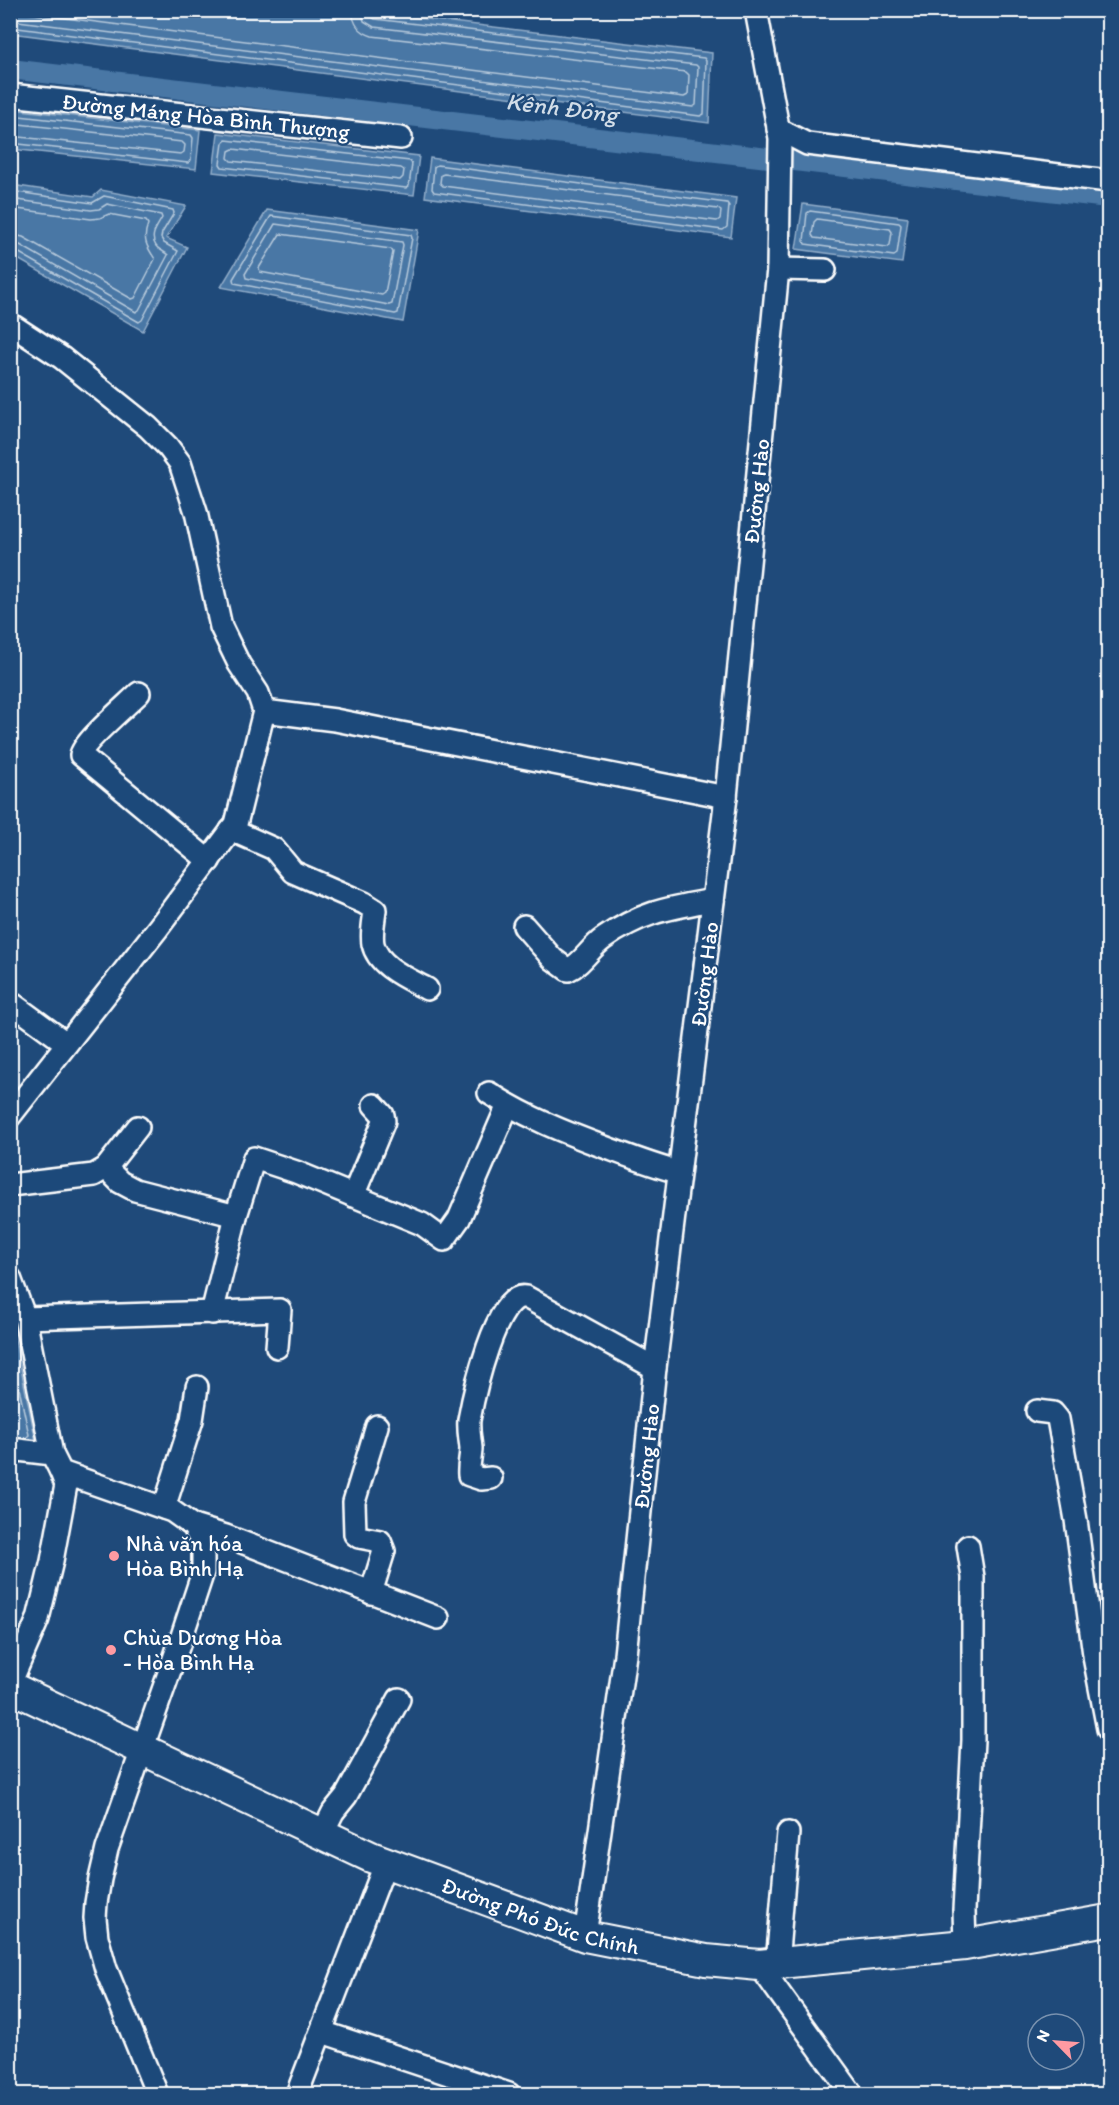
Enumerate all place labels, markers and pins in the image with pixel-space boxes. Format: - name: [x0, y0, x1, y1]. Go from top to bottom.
- place label: Nhà văn hóa Hòa Bình Hạ: [126, 1530, 244, 1582]
- marker: Nhà văn hóa Hòa Bình Hạ: [107, 1549, 121, 1563]
- place label: Chùa Dương Hòa - Hòa Bình Hạ: [123, 1624, 283, 1676]
- marker: Chùa Dương Hòa - Hòa Bình Hạ: [104, 1643, 118, 1657]

